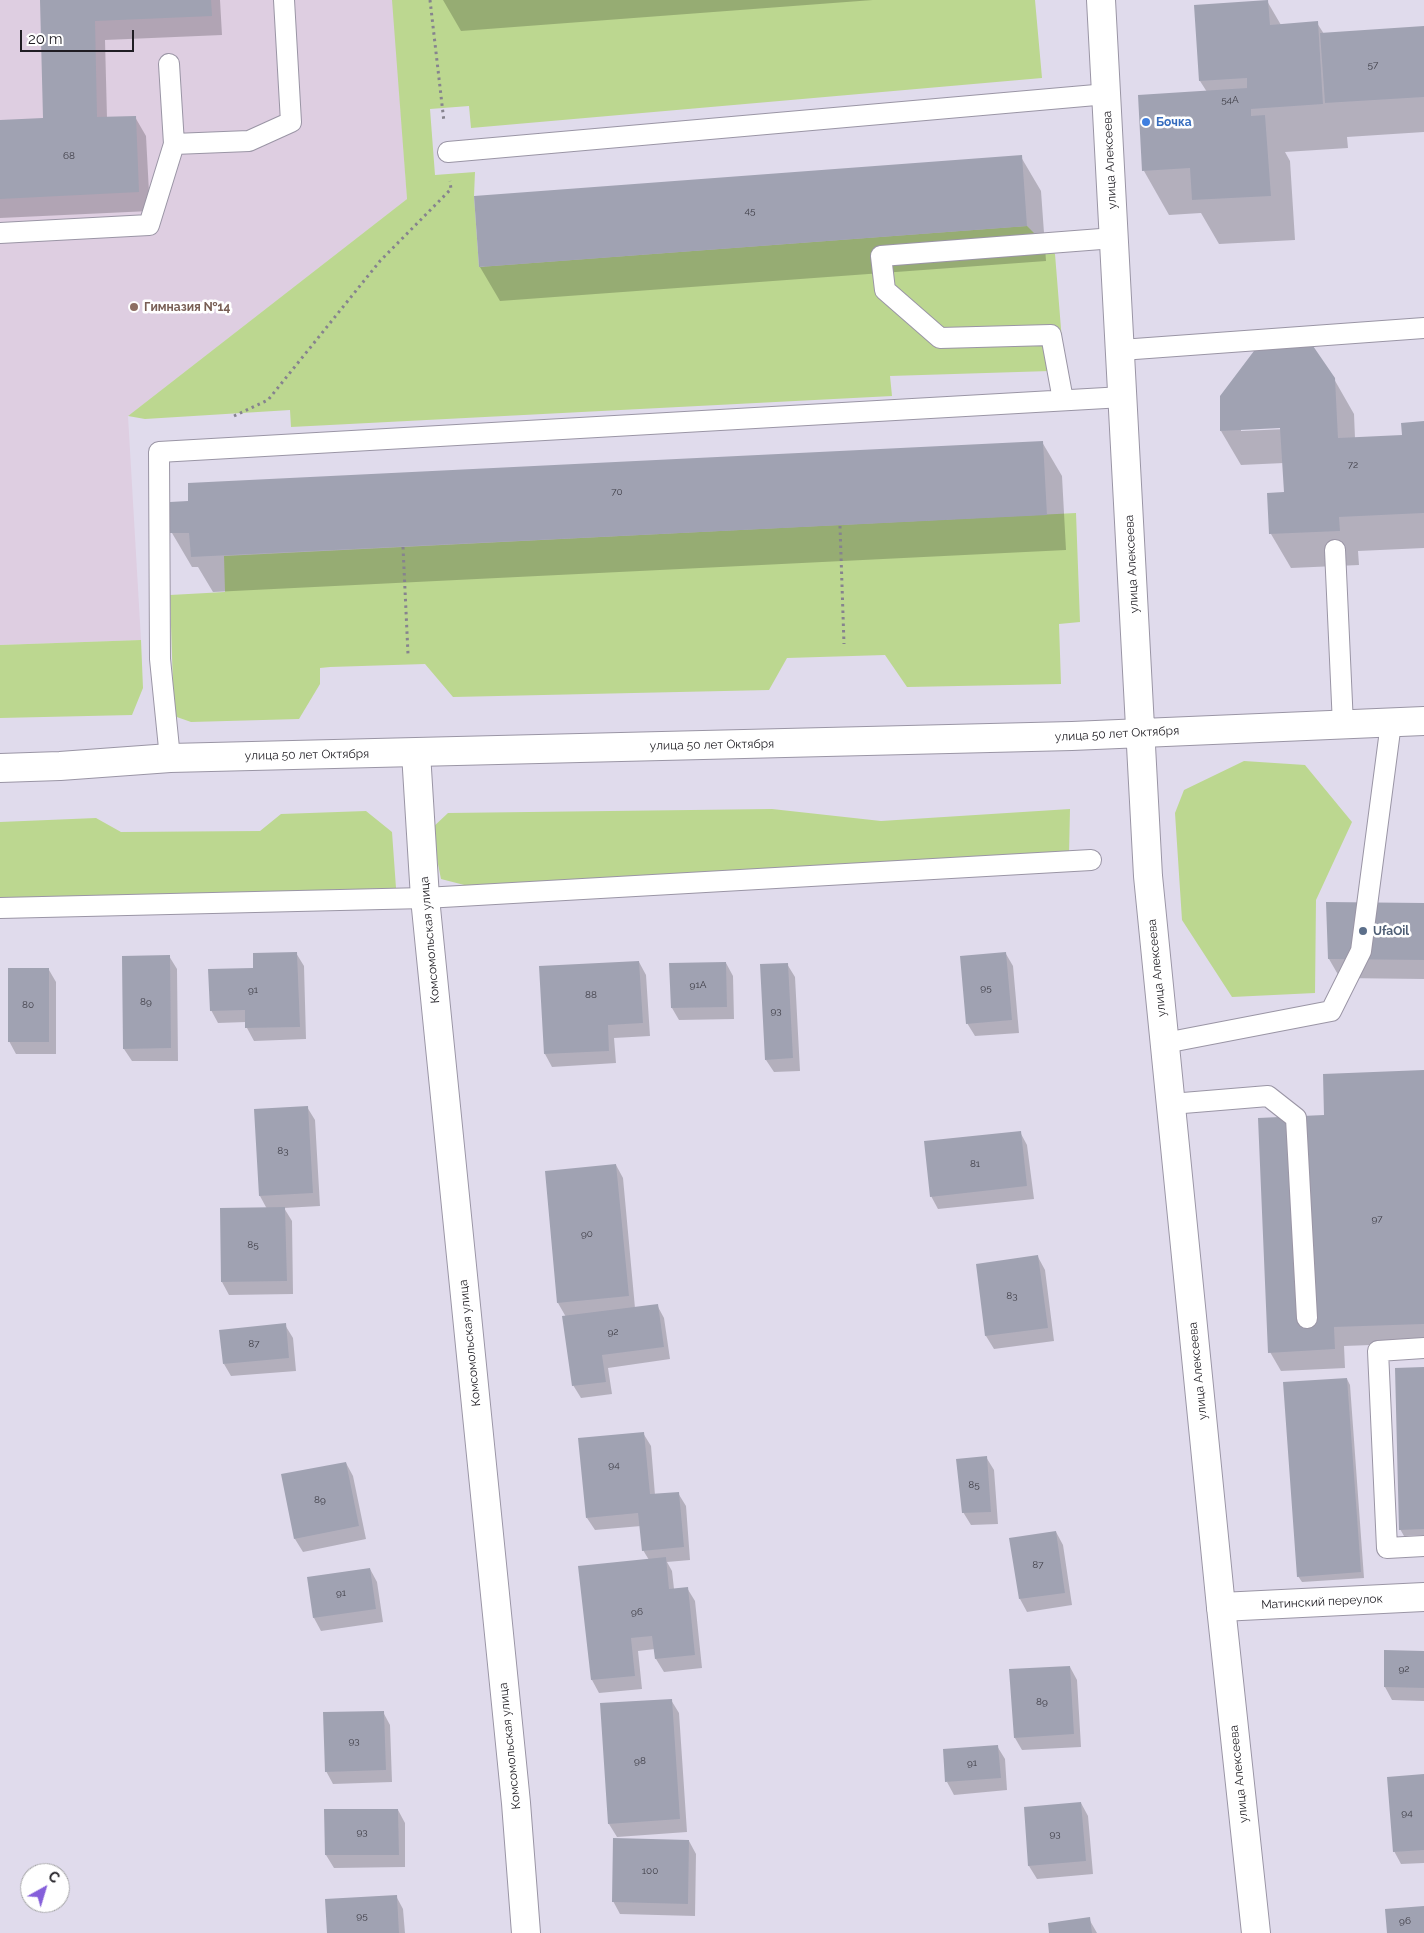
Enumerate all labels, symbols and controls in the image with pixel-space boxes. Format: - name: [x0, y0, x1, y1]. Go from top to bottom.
- scale bar: [22, 20, 136, 52]
- text: 20 m: [28, 30, 63, 48]
- house number: 57: [1368, 59, 1378, 71]
- house number: 54А: [1221, 94, 1239, 106]
- street label: улица Алексеева: [1100, 110, 1120, 210]
- place label: Бочка: [1156, 115, 1192, 129]
- marker: Бочка: [1140, 116, 1152, 128]
- house number: 68: [63, 150, 75, 162]
- house number: 45: [745, 205, 755, 217]
- place label: Гимназия №14: [144, 300, 230, 314]
- marker: Гимназия №14: [128, 301, 140, 313]
- house number: 72: [1348, 459, 1358, 471]
- house number: 70: [611, 486, 623, 498]
- street label: улица Алексеева: [1122, 514, 1142, 614]
- street label: улица 50 лет Октября: [1054, 724, 1180, 744]
- street label: улица 50 лет Октября: [650, 737, 774, 753]
- street label: улица 50 лет Октября: [245, 747, 369, 763]
- street label: Комсомольская улица: [417, 876, 443, 1004]
- street label: улица Алексеева: [1145, 918, 1169, 1018]
- place label: UfaOil: [1373, 924, 1409, 938]
- marker: UfaOil: [1357, 925, 1369, 937]
- house number: 91А: [690, 979, 706, 991]
- house number: 95: [980, 982, 992, 994]
- house number: 91: [248, 984, 258, 996]
- house number: 88: [585, 989, 597, 1001]
- house number: 89: [140, 996, 152, 1008]
- house number: 80: [22, 999, 34, 1011]
- house number: 93: [770, 1005, 782, 1017]
- house number: 83: [277, 1145, 289, 1157]
- house number: 81: [970, 1158, 980, 1170]
- house number: 97: [1371, 1213, 1383, 1225]
- house number: 90: [581, 1228, 593, 1240]
- house number: 85: [247, 1239, 259, 1251]
- street label: Комсомольская улица: [456, 1279, 484, 1407]
- house number: 83: [1006, 1290, 1018, 1302]
- street label: улица Алексеева: [1186, 1321, 1210, 1421]
- house number: 92: [607, 1326, 619, 1338]
- house number: 87: [248, 1338, 260, 1350]
- house number: 94: [608, 1459, 620, 1471]
- house number: 85: [968, 1479, 980, 1491]
- house number: 89: [314, 1494, 326, 1506]
- house number: 87: [1032, 1559, 1044, 1571]
- house number: 91: [336, 1587, 346, 1599]
- street label: Матинский переулок: [1261, 1592, 1383, 1612]
- house number: 96: [631, 1606, 643, 1618]
- house number: 92: [1398, 1663, 1410, 1675]
- street label: Комсомольская улица: [496, 1682, 524, 1810]
- house number: 89: [1036, 1696, 1048, 1708]
- street label: улица Алексеева: [1227, 1724, 1251, 1824]
- house number: 93: [348, 1735, 360, 1747]
- house number: 98: [634, 1755, 646, 1767]
- house number: 91: [967, 1757, 977, 1769]
- house number: 94: [1401, 1807, 1413, 1819]
- house number: 93: [356, 1826, 368, 1838]
- house number: 93: [1049, 1828, 1061, 1840]
- north arrow: [20, 1863, 70, 1913]
- house number: 100: [642, 1865, 658, 1877]
- text: С: [45, 1868, 63, 1886]
- house number: 95: [356, 1910, 368, 1922]
- house number: 96: [1399, 1915, 1411, 1927]

